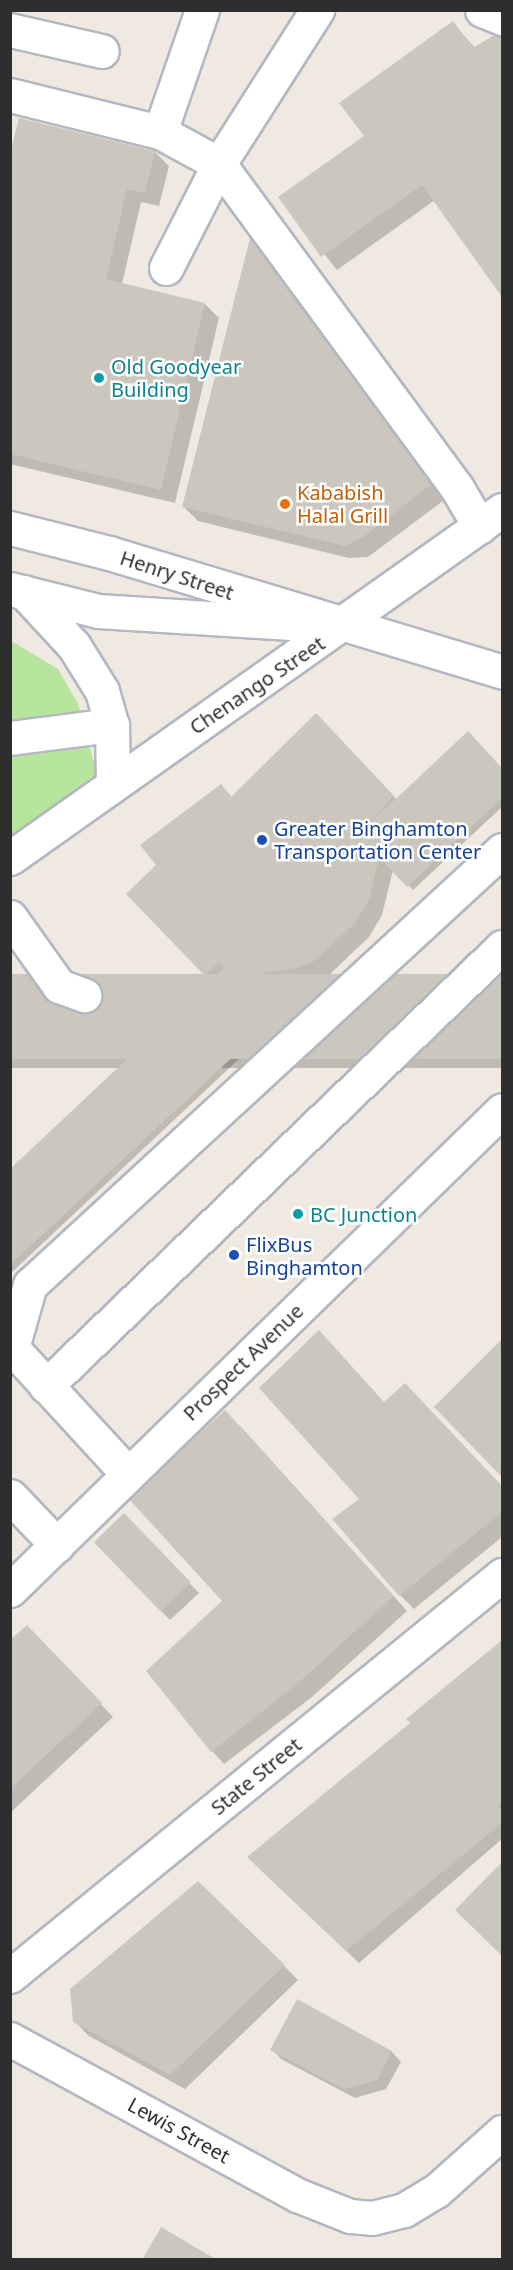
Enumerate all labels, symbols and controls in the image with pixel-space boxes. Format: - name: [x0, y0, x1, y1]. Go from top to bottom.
- place label: Old Goodyear Building: [111, 354, 241, 401]
- marker: Old Goodyear Building: [92, 371, 106, 385]
- place label: Kababish Halal Grill: [297, 480, 388, 527]
- marker: Kababish Halal Grill: [278, 497, 292, 511]
- street label: Henry Street: [117, 545, 237, 605]
- street label: Chenango Street: [185, 631, 329, 739]
- place label: Greater Binghamton Transportation Center: [274, 816, 481, 863]
- marker: Greater Binghamton Transportation Center: [255, 833, 269, 847]
- place label: BC Junction: [310, 1202, 417, 1226]
- marker: BC Junction: [291, 1207, 305, 1221]
- place label: FlixBus Binghamton: [246, 1232, 363, 1279]
- marker: FlixBus Binghamton: [227, 1248, 241, 1262]
- street label: Prospect Avenue: [178, 1299, 308, 1425]
- street label: State Street: [206, 1732, 306, 1820]
- street label: Lewis Street: [124, 2092, 234, 2168]

